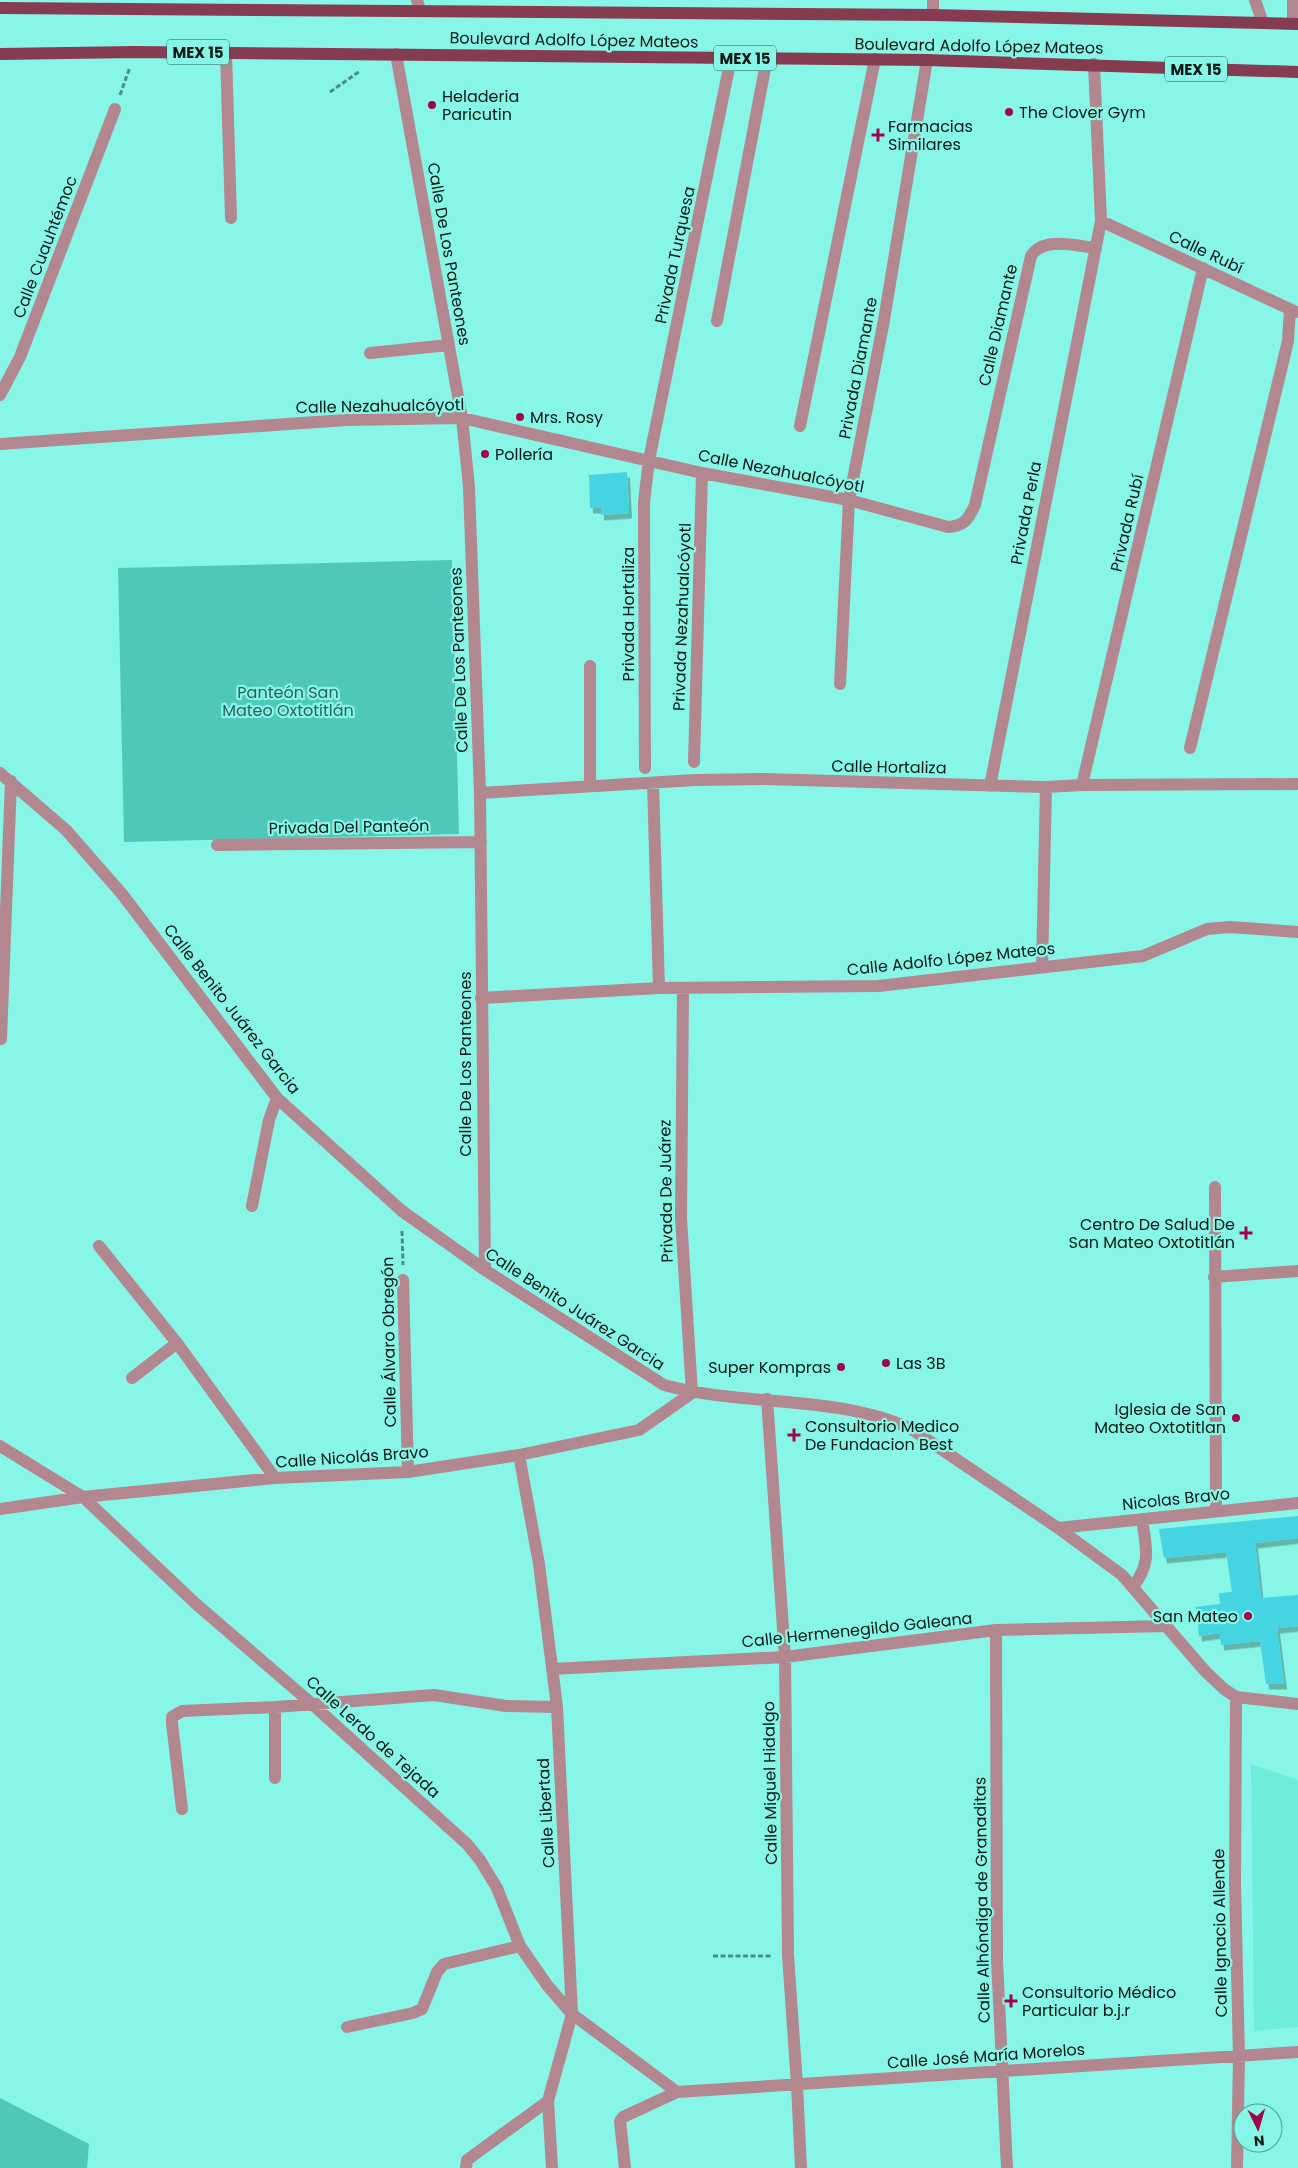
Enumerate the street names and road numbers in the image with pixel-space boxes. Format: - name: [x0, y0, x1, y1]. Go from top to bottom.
- street label: Boulevard Adolfo López Mateos: [449, 26, 699, 54]
- street label: Boulevard Adolfo López Mateos: [854, 32, 1104, 60]
- road number: MEX 15: [167, 40, 229, 64]
- road number: MEX 15: [714, 46, 776, 70]
- road number: MEX 15: [1165, 56, 1227, 82]
- street label: Calle De Los Panteones: [422, 161, 476, 347]
- street label: Calle Cuauhtémoc: [7, 172, 83, 322]
- street label: Privada Turquesa: [649, 184, 701, 326]
- street label: Calle Rubí: [1165, 225, 1247, 279]
- street label: Calle Diamante: [973, 262, 1023, 388]
- street label: Privada Diamante: [833, 295, 883, 441]
- street label: Calle Nezahualcóyotl: [295, 393, 465, 419]
- street label: Calle Nezahualcóyotl: [696, 444, 866, 498]
- street label: Privada Perla: [1005, 459, 1047, 567]
- street label: Privada Rubí: [1105, 472, 1149, 574]
- street label: Privada Nezahualcóyotl: [667, 522, 697, 712]
- street label: Privada Hortaliza: [617, 547, 640, 681]
- street label: Calle De Los Panteones: [444, 567, 474, 753]
- street label: Calle Hortaliza: [831, 754, 947, 780]
- street label: Privada Del Panteón: [268, 814, 430, 840]
- street label: Calle Benito Juárez Garcia: [158, 919, 306, 1099]
- street label: Calle Adolfo López Mateos: [846, 937, 1056, 981]
- street label: Calle De Los Panteones: [454, 971, 477, 1157]
- street label: Privada De Juárez: [653, 1119, 679, 1263]
- street label: Calle Benito Juárez Garcia: [481, 1242, 669, 1376]
- street label: Calle Álvaro Obregón: [376, 1256, 402, 1428]
- street label: Calle Nicolás Bravo: [275, 1440, 429, 1474]
- street label: Nicolas Bravo: [1121, 1482, 1231, 1516]
- street label: Calle Hermenegildo Galeana: [741, 1606, 973, 1654]
- street label: Calle Lerdo de Tejada: [301, 1670, 445, 1804]
- street label: Calle Miguel Hidalgo: [757, 1701, 783, 1865]
- street label: Calle Libertad: [532, 1757, 560, 1869]
- street label: Calle Alhóndiga de Granaditas: [968, 1777, 996, 2023]
- street label: Calle Ignacio Allende: [1207, 1848, 1233, 2018]
- street label: Calle José María Morelos: [886, 2038, 1086, 2074]

